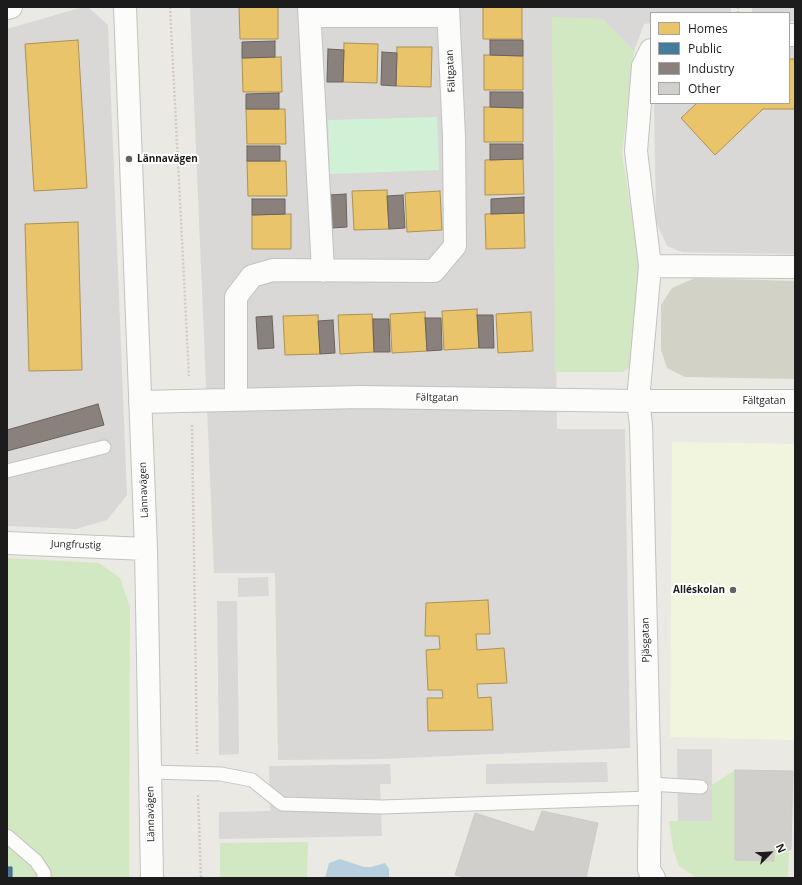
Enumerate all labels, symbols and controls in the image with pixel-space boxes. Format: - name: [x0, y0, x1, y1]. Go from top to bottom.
- legend: [650, 12, 790, 104]
- text: Homes: [688, 20, 728, 37]
- text: Public: [688, 40, 722, 57]
- street label: Fältgatan: [444, 49, 458, 93]
- text: Industry: [688, 60, 734, 77]
- text: Other: [688, 80, 721, 97]
- place label: Lännavägen: [137, 153, 198, 165]
- marker: Lännavägen: [124, 154, 134, 164]
- street label: Fältgatan: [415, 392, 459, 404]
- street label: Fältgatan: [742, 395, 786, 407]
- street label: Lännavägen: [137, 462, 151, 518]
- street label: Jungfrustig: [51, 538, 101, 552]
- place label: Alléskolan: [673, 584, 725, 596]
- marker: Alléskolan: [728, 585, 738, 595]
- street label: Pjäsgatan: [640, 617, 652, 663]
- street label: Lännavägen: [145, 786, 157, 842]
- north arrow: [750, 833, 790, 873]
- text: N: [773, 841, 790, 855]

